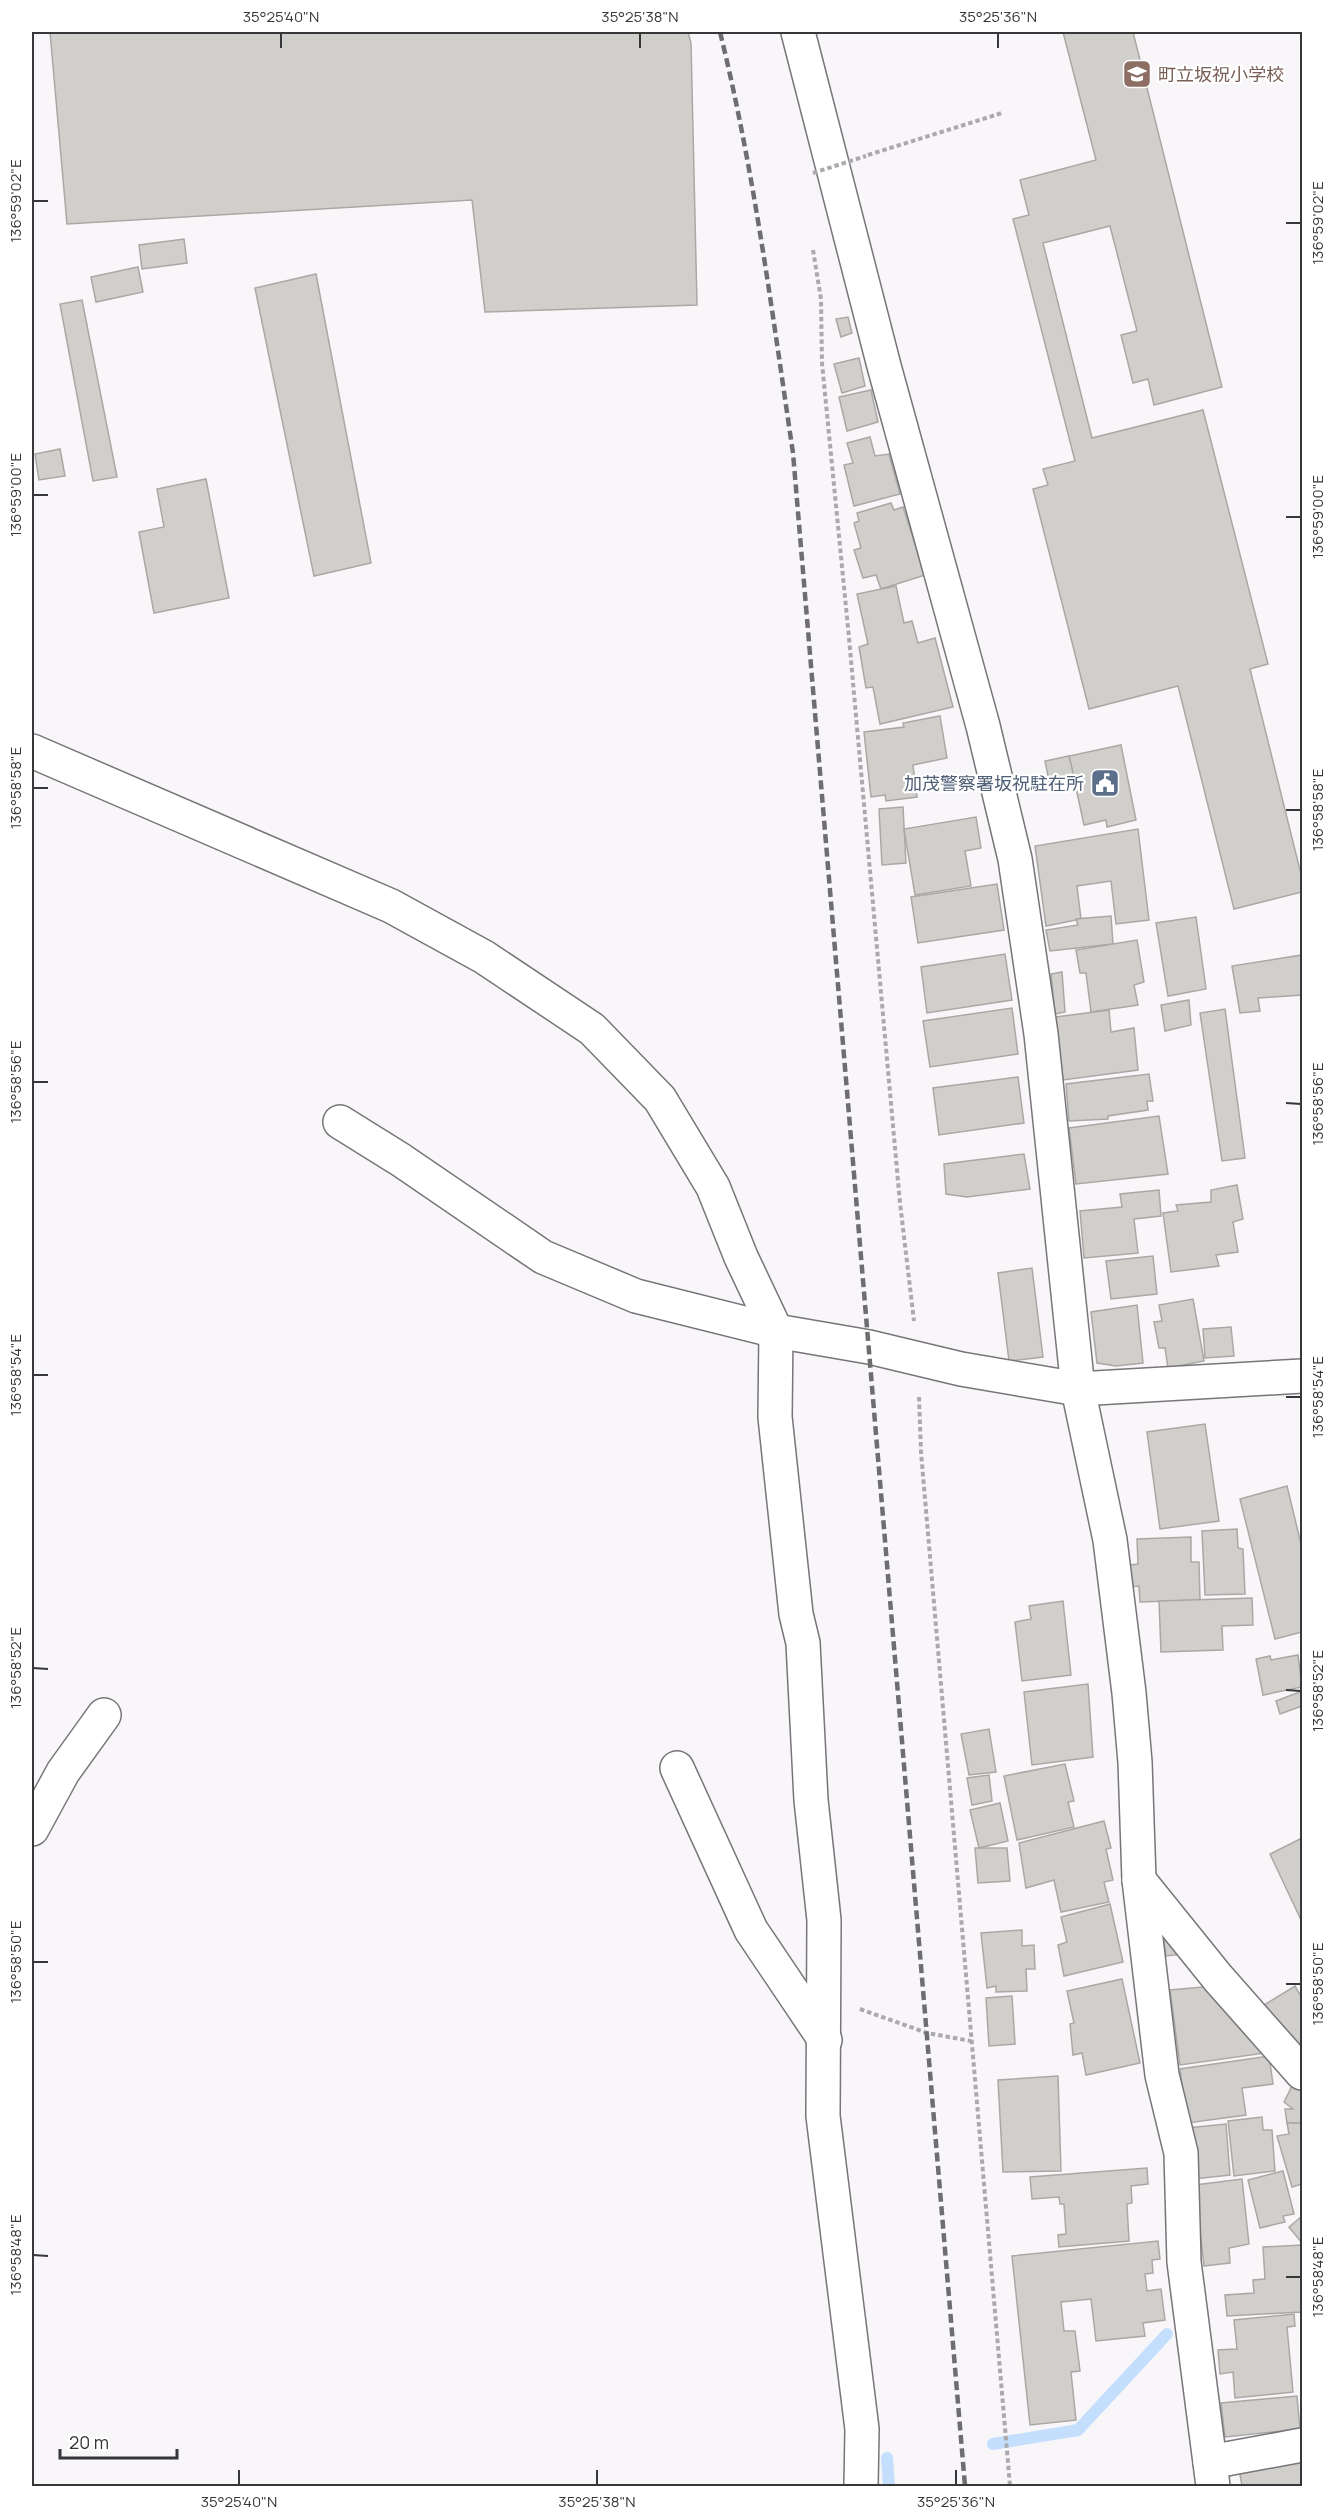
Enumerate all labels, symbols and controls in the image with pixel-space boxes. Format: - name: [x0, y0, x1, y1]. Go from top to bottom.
- text: 35°25'40"N: [243, 6, 319, 27]
- text: 35°25'38"N: [601, 6, 679, 27]
- text: 35°25'36"N: [959, 6, 1037, 27]
- school or university icon: 町立坂祝小学校: [1121, 58, 1153, 90]
- place label: 町立坂祝小学校: [1158, 62, 1284, 86]
- text: 136°59'02"E: [5, 159, 26, 243]
- text: 136°59'02"E: [1307, 181, 1328, 265]
- text: 136°59'00"E: [5, 453, 26, 537]
- text: 136°59'00"E: [1307, 475, 1328, 559]
- text: 136°58'58"E: [5, 747, 26, 829]
- public building icon: 加茂警察署坂祝駐在所: [1089, 767, 1121, 799]
- text: 136°58'58"E: [1307, 769, 1328, 851]
- place label: 加茂警察署坂祝駐在所: [904, 771, 1084, 795]
- text: 136°58'56"E: [5, 1040, 26, 1124]
- text: 136°58'56"E: [1307, 1062, 1328, 1146]
- text: 136°58'54"E: [5, 1334, 26, 1416]
- text: 136°58'54"E: [1307, 1356, 1328, 1438]
- text: 136°58'52"E: [5, 1627, 26, 1709]
- text: 136°58'52"E: [1307, 1650, 1328, 1732]
- text: 136°58'50"E: [5, 1920, 26, 2004]
- text: 136°58'50"E: [1307, 1942, 1328, 2026]
- text: 136°58'48"E: [5, 2215, 26, 2295]
- text: 136°58'48"E: [1307, 2237, 1328, 2317]
- scale bar: [60, 2422, 177, 2460]
- text: 20 m: [69, 2430, 109, 2454]
- text: 35°25'40"N: [201, 2491, 277, 2512]
- text: 35°25'38"N: [558, 2491, 636, 2512]
- text: 35°25'36"N: [917, 2491, 995, 2512]

